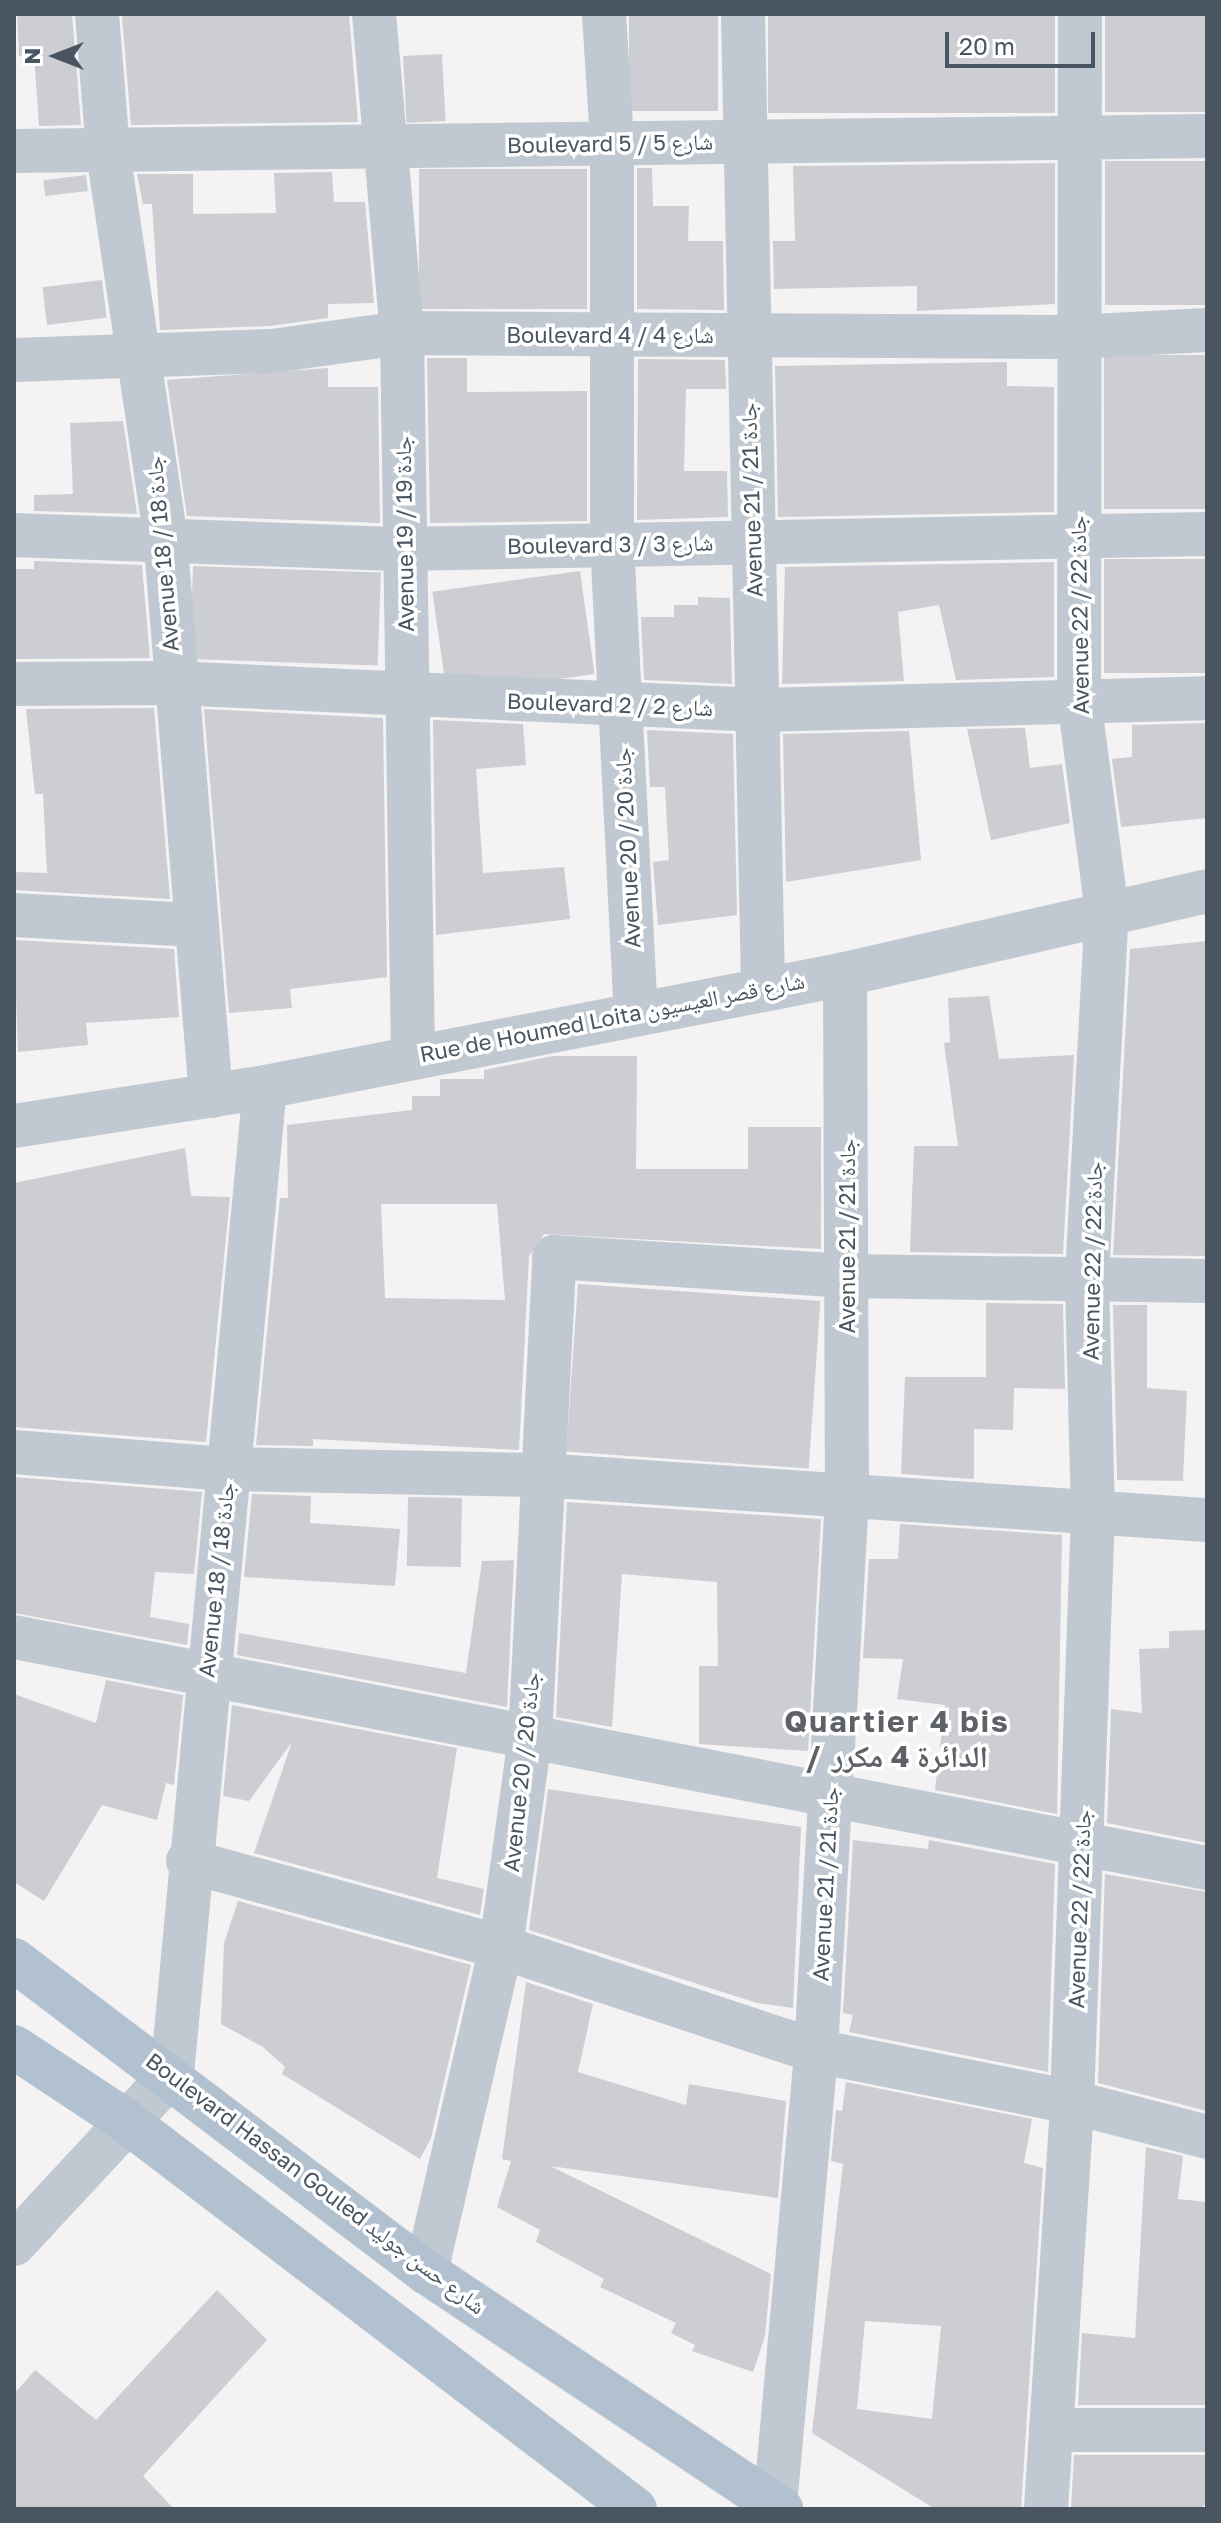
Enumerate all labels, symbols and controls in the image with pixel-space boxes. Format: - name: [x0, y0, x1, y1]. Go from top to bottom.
- north arrow: [16, 16, 96, 96]
- scale bar: [949, 16, 1099, 66]
- text: 20 m: [959, 31, 1015, 60]
- text: N: [18, 48, 45, 64]
- street label: Boulevard 5 / شارع 5: [507, 128, 713, 158]
- street label: Boulevard 4 / شارع 4: [506, 322, 714, 348]
- street label: Avenue 21 / جادة 21: [734, 402, 768, 598]
- street label: Avenue 19 / جادة 19: [389, 436, 419, 632]
- street label: Avenue 18 / جادة 18: [140, 455, 184, 653]
- street label: Avenue 22 / جادة 22: [1064, 515, 1094, 715]
- street label: Boulevard 3 / شارع 3: [507, 529, 713, 559]
- street label: Boulevard 2 / شارع 2: [506, 687, 714, 721]
- street label: Avenue 20 / جادة 20: [609, 747, 645, 949]
- street label: Rue de Houmed Loita شارع قصر العيسيون: [417, 967, 807, 1067]
- street label: Avenue 21 / جادة 21: [834, 1139, 860, 1333]
- street label: Avenue 22 / جادة 22: [1077, 1161, 1107, 1361]
- street label: Avenue 18 / جادة 18: [193, 1481, 239, 1679]
- street label: Avenue 20 / جادة 20: [497, 1671, 545, 1873]
- district label: Quartier 4 bis / الدائرة 4 مكرر: [784, 1703, 1010, 1774]
- street label: Avenue 21 / جادة 21: [807, 1786, 843, 1982]
- street label: Avenue 22 / جادة 22: [1062, 1809, 1096, 2009]
- street label: Boulevard Hassan Gouled شارع حسن جوليد: [141, 2047, 491, 2319]

